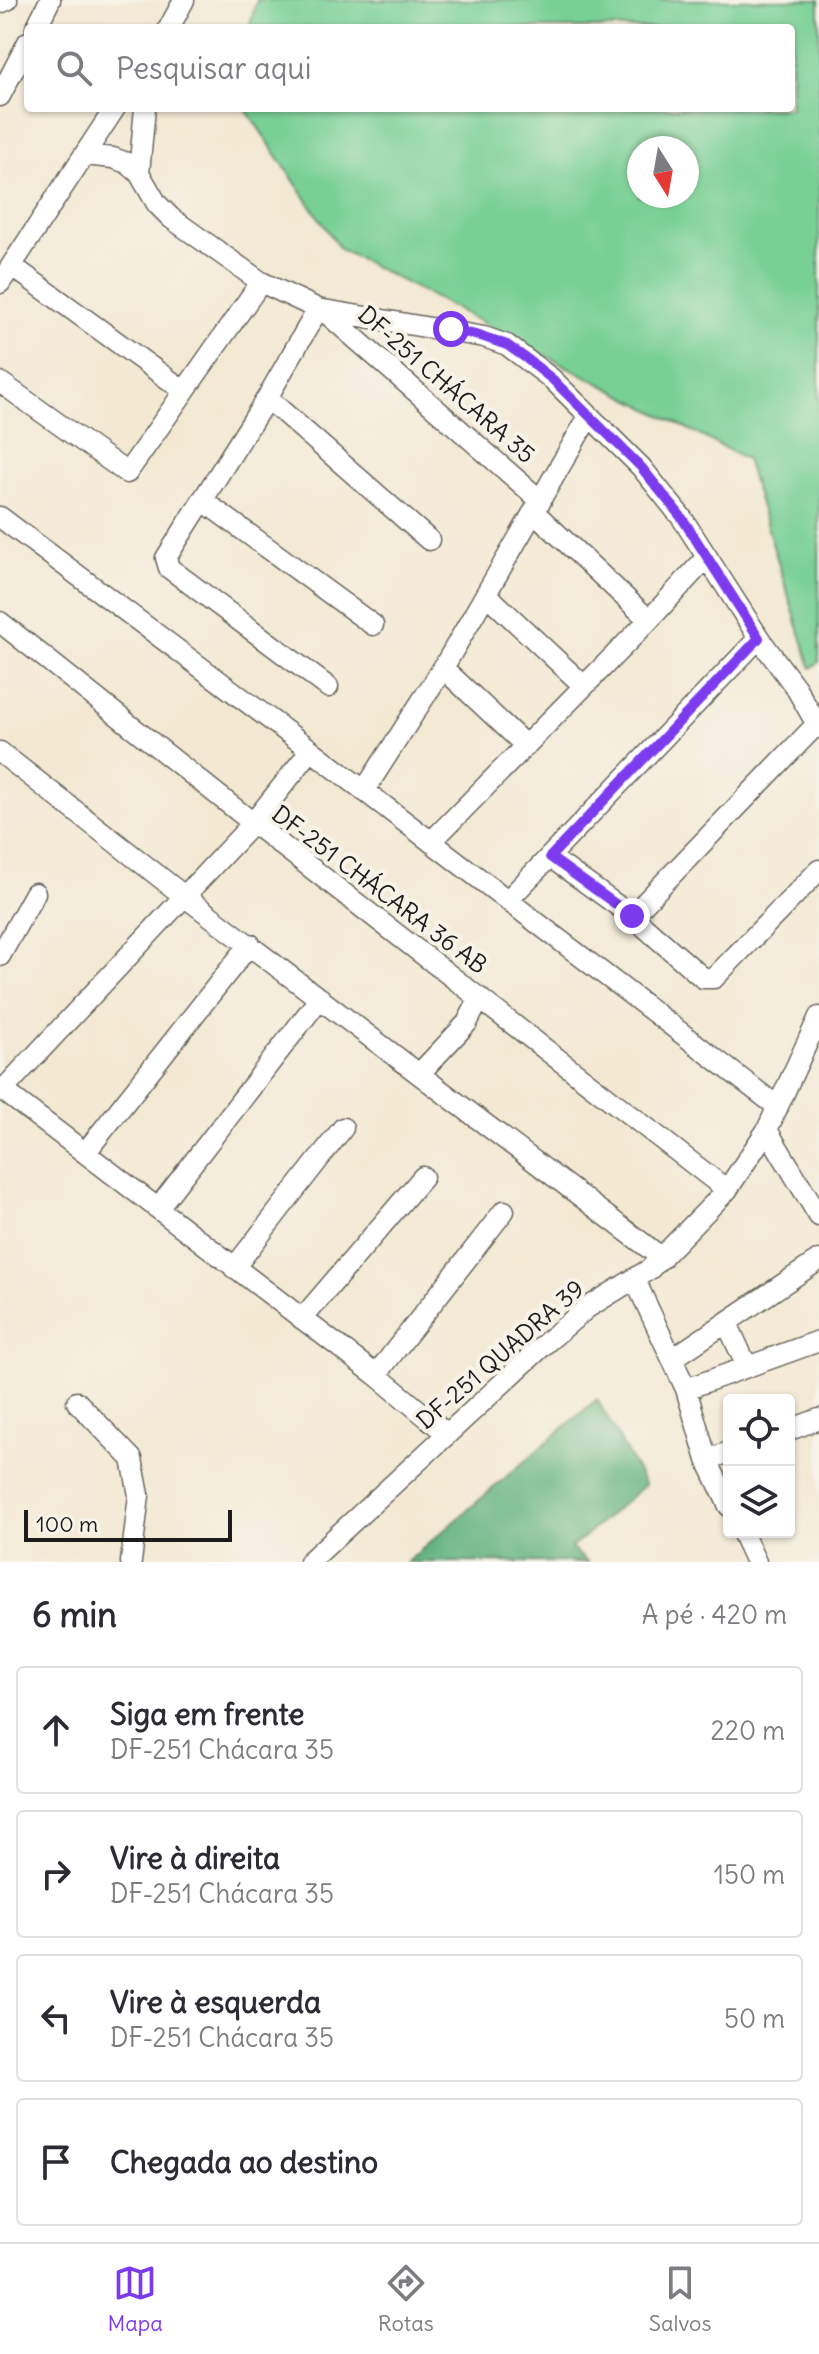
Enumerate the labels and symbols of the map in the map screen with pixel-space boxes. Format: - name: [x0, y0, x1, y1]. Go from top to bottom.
- north arrow: [627, 136, 699, 208]
- street label: DF-251 CHÁCARA 35: [352, 299, 542, 469]
- route start: [433, 311, 469, 347]
- street label: DF-251 CHÁCARA 36 AB: [267, 798, 493, 980]
- route end: [614, 898, 650, 934]
- street label: DF-251 QUADRA 39: [410, 1273, 590, 1435]
- scale bar: [24, 1506, 232, 1542]

